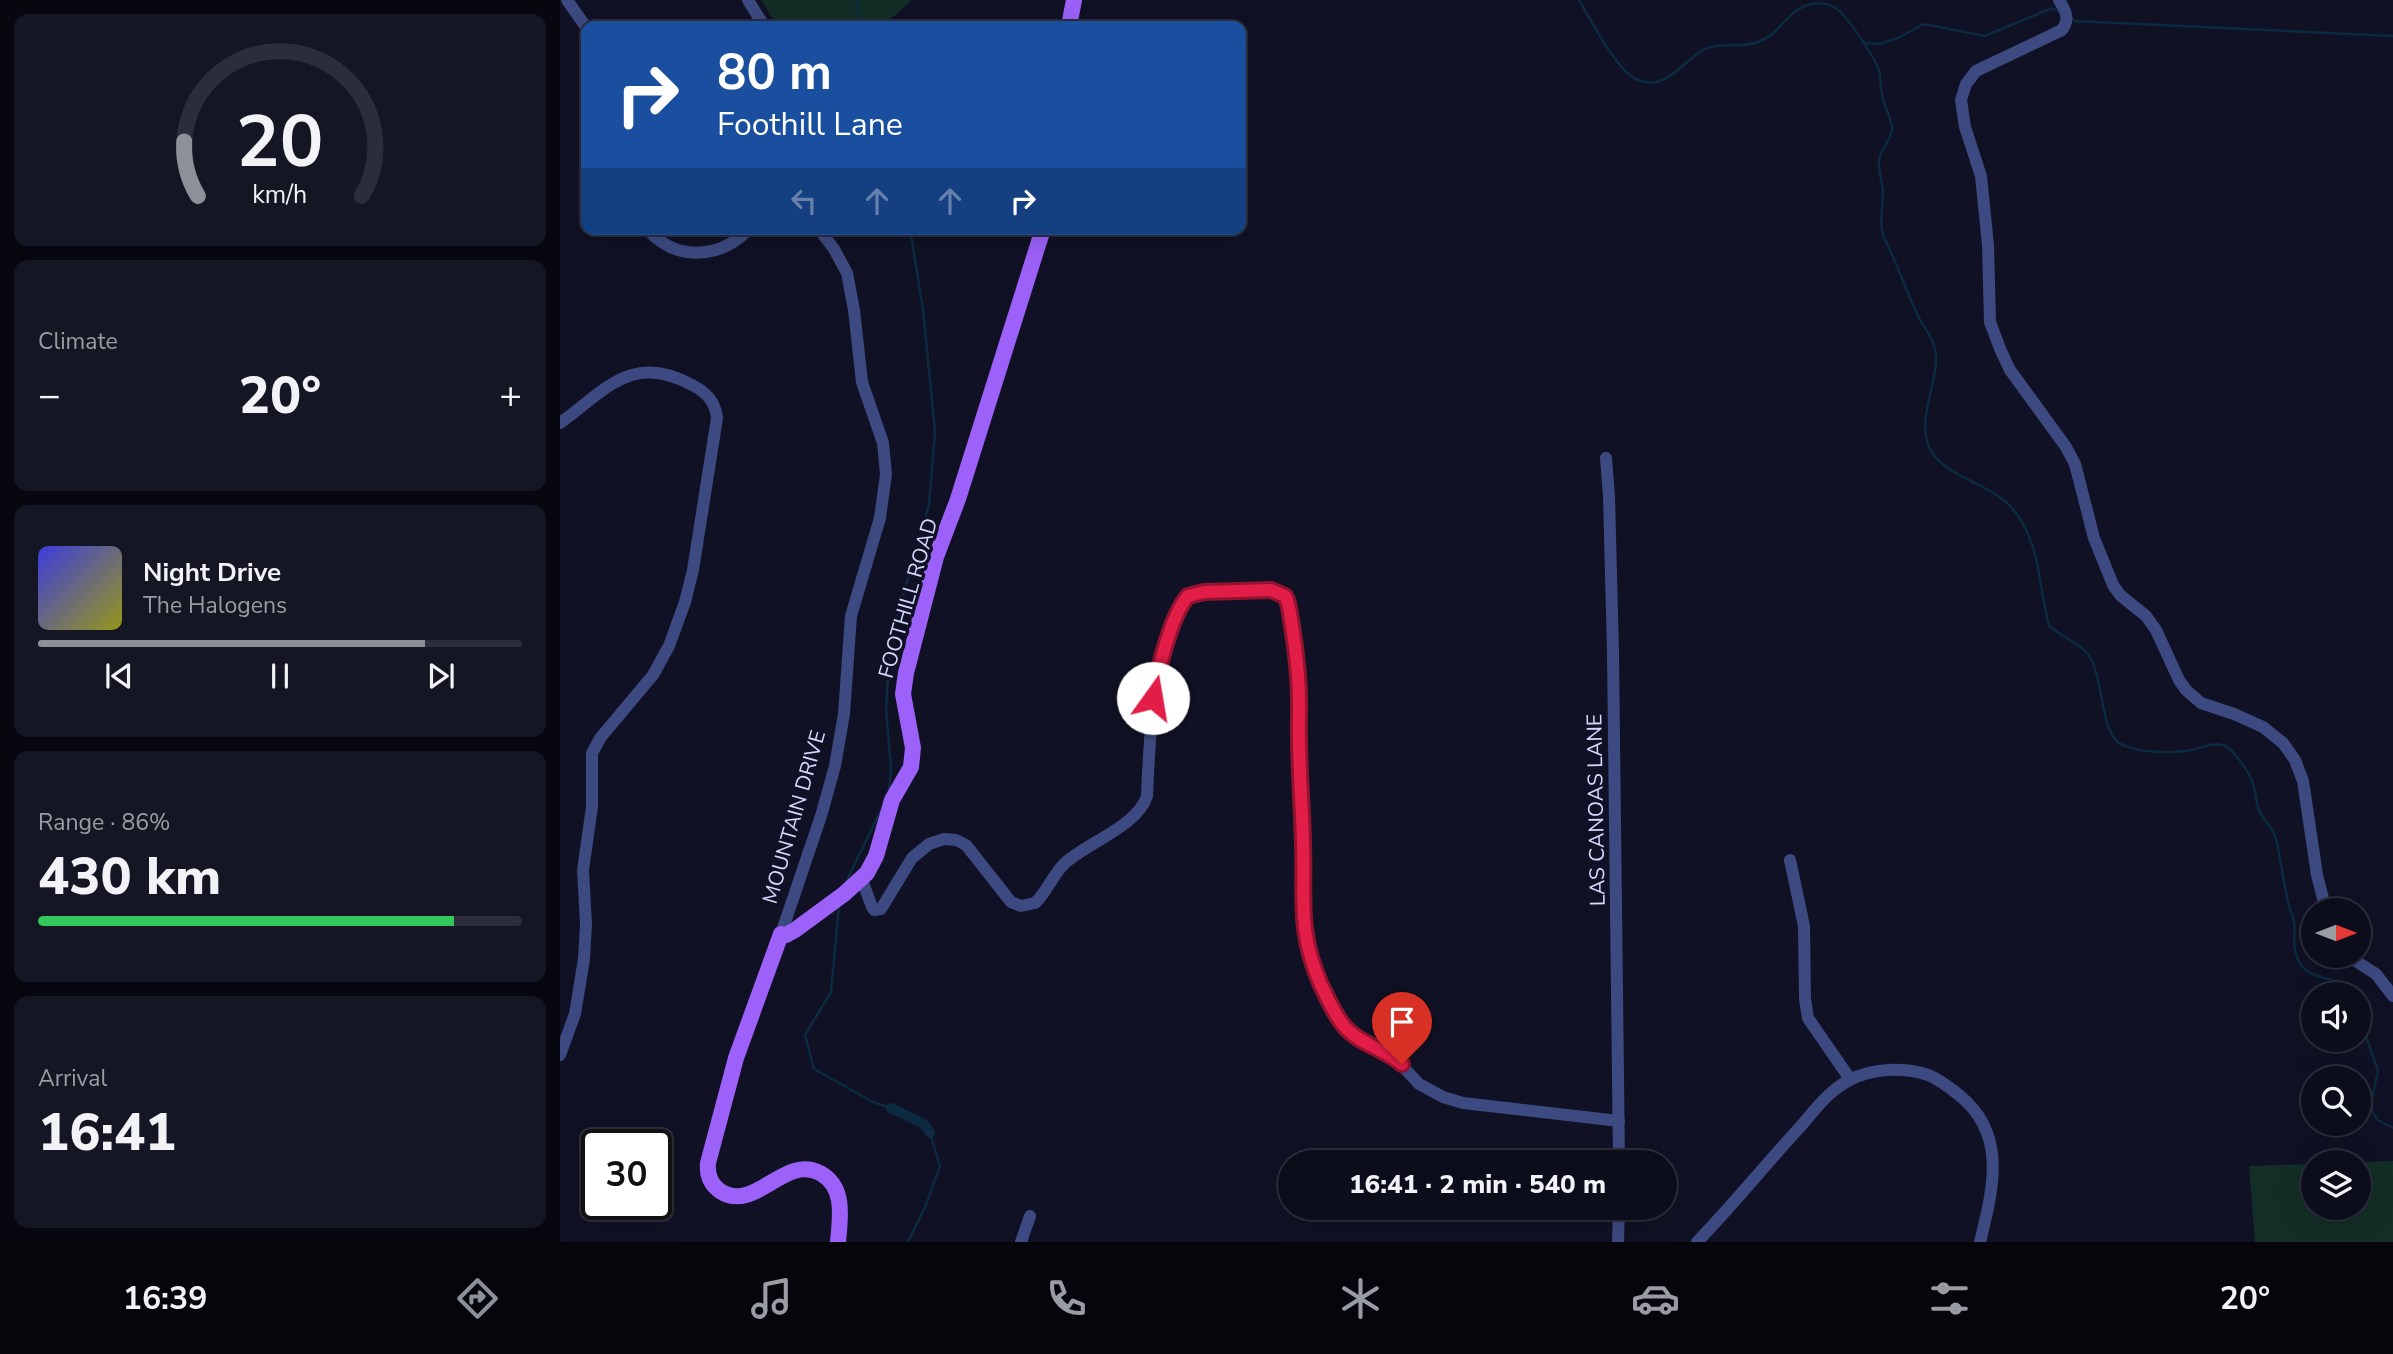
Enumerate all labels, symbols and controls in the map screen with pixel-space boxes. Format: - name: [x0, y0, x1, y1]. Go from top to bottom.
- text: 80 m: [717, 39, 832, 106]
- icon: right: [602, 49, 693, 140]
- text: 20: [236, 92, 324, 192]
- text: Foothill Lane: [717, 103, 903, 146]
- text: km/h: [252, 178, 308, 212]
- icon: left: [785, 182, 823, 220]
- icon: ahead: [858, 182, 896, 220]
- icon: ahead: [931, 182, 969, 220]
- icon: right: [1004, 182, 1042, 220]
- text: Climate: [38, 326, 118, 357]
- text: 20°: [239, 360, 321, 431]
- text: −: [38, 370, 61, 421]
- text: +: [499, 370, 522, 421]
- street label: FOOTHILL ROAD: [872, 515, 944, 681]
- text: Night Drive: [143, 555, 281, 590]
- text: The Halogens: [143, 590, 287, 621]
- icon: previous: [100, 657, 138, 695]
- icon: pause: [261, 657, 299, 695]
- icon: next: [422, 657, 460, 695]
- position arrow: [1116, 661, 1190, 735]
- street label: LAS CANOAS LANE: [1580, 714, 1612, 906]
- street label: MOUNTAIN DRIVE: [756, 727, 832, 907]
- text: Range · 86%: [38, 807, 170, 838]
- text: 430 km: [38, 841, 221, 912]
- north arrow: [2301, 898, 2371, 968]
- map controls: [2301, 898, 2371, 1220]
- button: sound: [2301, 982, 2371, 1052]
- pin: [1372, 992, 1432, 1064]
- icon: arrive: [1383, 1003, 1421, 1041]
- text: Arrival: [38, 1063, 107, 1094]
- button: search: [2301, 1066, 2371, 1136]
- text: 16:41: [38, 1097, 176, 1168]
- speed limit sign: 30: [581, 1129, 672, 1220]
- button: layers: [2301, 1150, 2371, 1220]
- text: 16:41 · 2 min · 540 m: [1349, 1167, 1606, 1202]
- icon: directions: [453, 1274, 502, 1323]
- icon: music: [747, 1274, 796, 1323]
- icon: phone: [1042, 1274, 1091, 1323]
- icon: climate: [1336, 1274, 1385, 1323]
- icon: car: [1631, 1274, 1680, 1323]
- icon: filters: [1925, 1274, 1974, 1323]
- text: 16:39: [123, 1277, 207, 1320]
- text: 20°: [2220, 1277, 2270, 1320]

